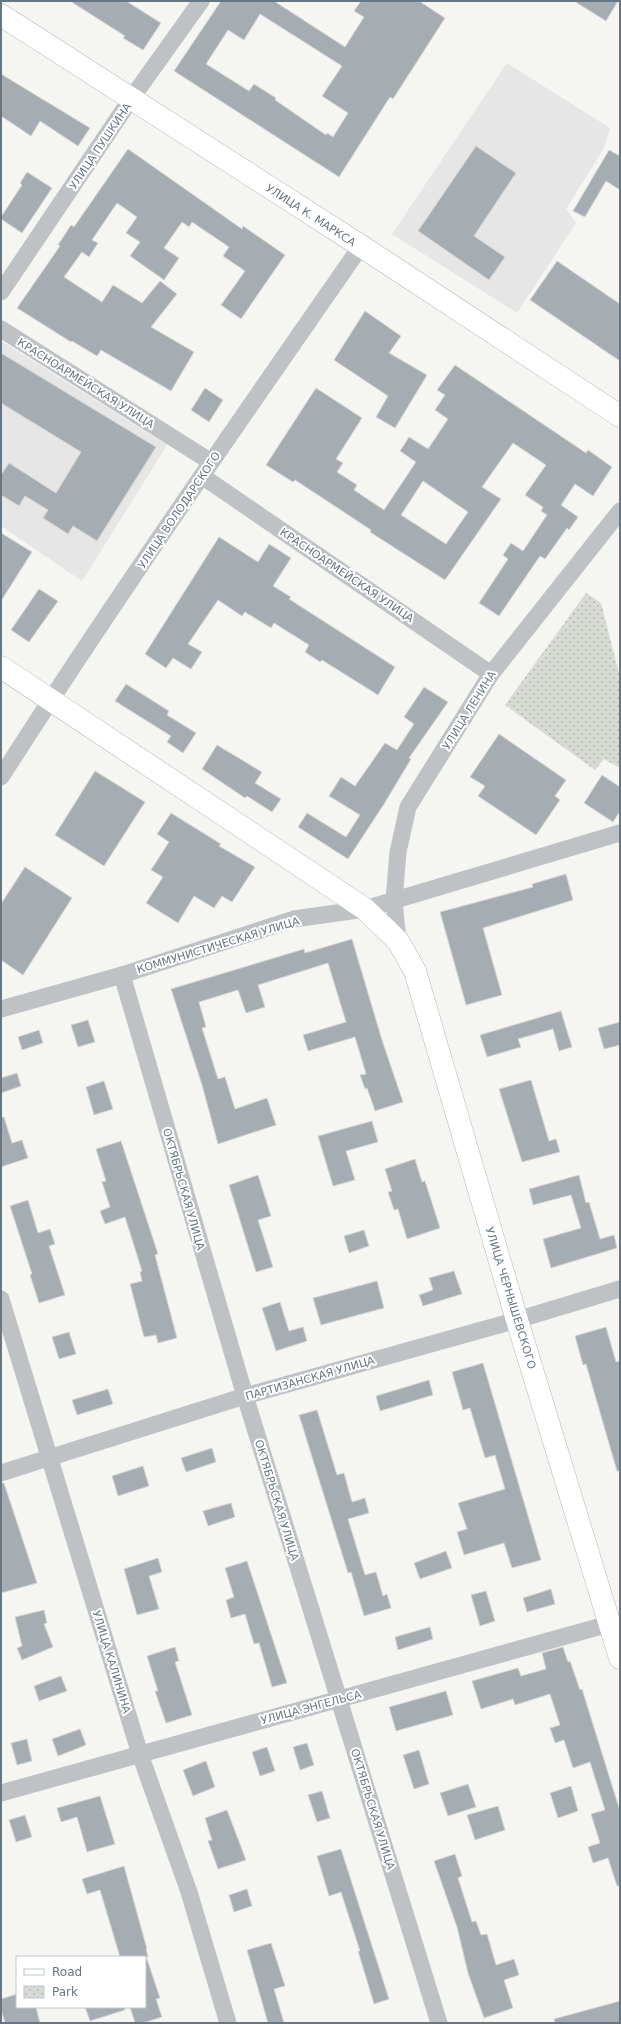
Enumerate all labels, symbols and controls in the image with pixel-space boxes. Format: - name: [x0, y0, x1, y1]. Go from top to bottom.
- street label: УЛИЦА ПУШКИНА: [67, 100, 134, 192]
- street label: УЛИЦА К. МАРКСА: [263, 182, 358, 250]
- street label: КРАСНОАРМЕЙСКАЯ УЛИЦА: [15, 336, 157, 431]
- street label: УЛИЦА ВОЛОДАРСКОГО: [135, 449, 224, 571]
- street label: КРАСНОАРМЕЙСКАЯ УЛИЦА: [277, 526, 417, 625]
- street label: УЛИЦА ЛЕНИНА: [440, 668, 499, 752]
- street label: КОММУНИСТИЧЕСКАЯ УЛИЦА: [135, 914, 301, 976]
- street label: ОКТЯБРЬСКАЯ УЛИЦА: [160, 1127, 207, 1252]
- street label: УЛИЦА ЧЕРНЫШЕВСКОГО: [483, 1226, 538, 1371]
- street label: ПАРТИЗАНСКАЯ УЛИЦА: [244, 1354, 377, 1403]
- street label: ОКТЯБРЬСКАЯ УЛИЦА: [252, 1438, 301, 1563]
- street label: УЛИЦА КАЛИНИНА: [90, 1609, 134, 1716]
- street label: УЛИЦА ЭНГЕЛЬСА: [260, 1688, 363, 1727]
- street label: ОКТЯБРЬСКАЯ УЛИЦА: [348, 1747, 397, 1872]
- legend: [16, 1956, 146, 2008]
- text: Road: [52, 1965, 82, 1979]
- text: Park: [52, 1985, 78, 1999]

